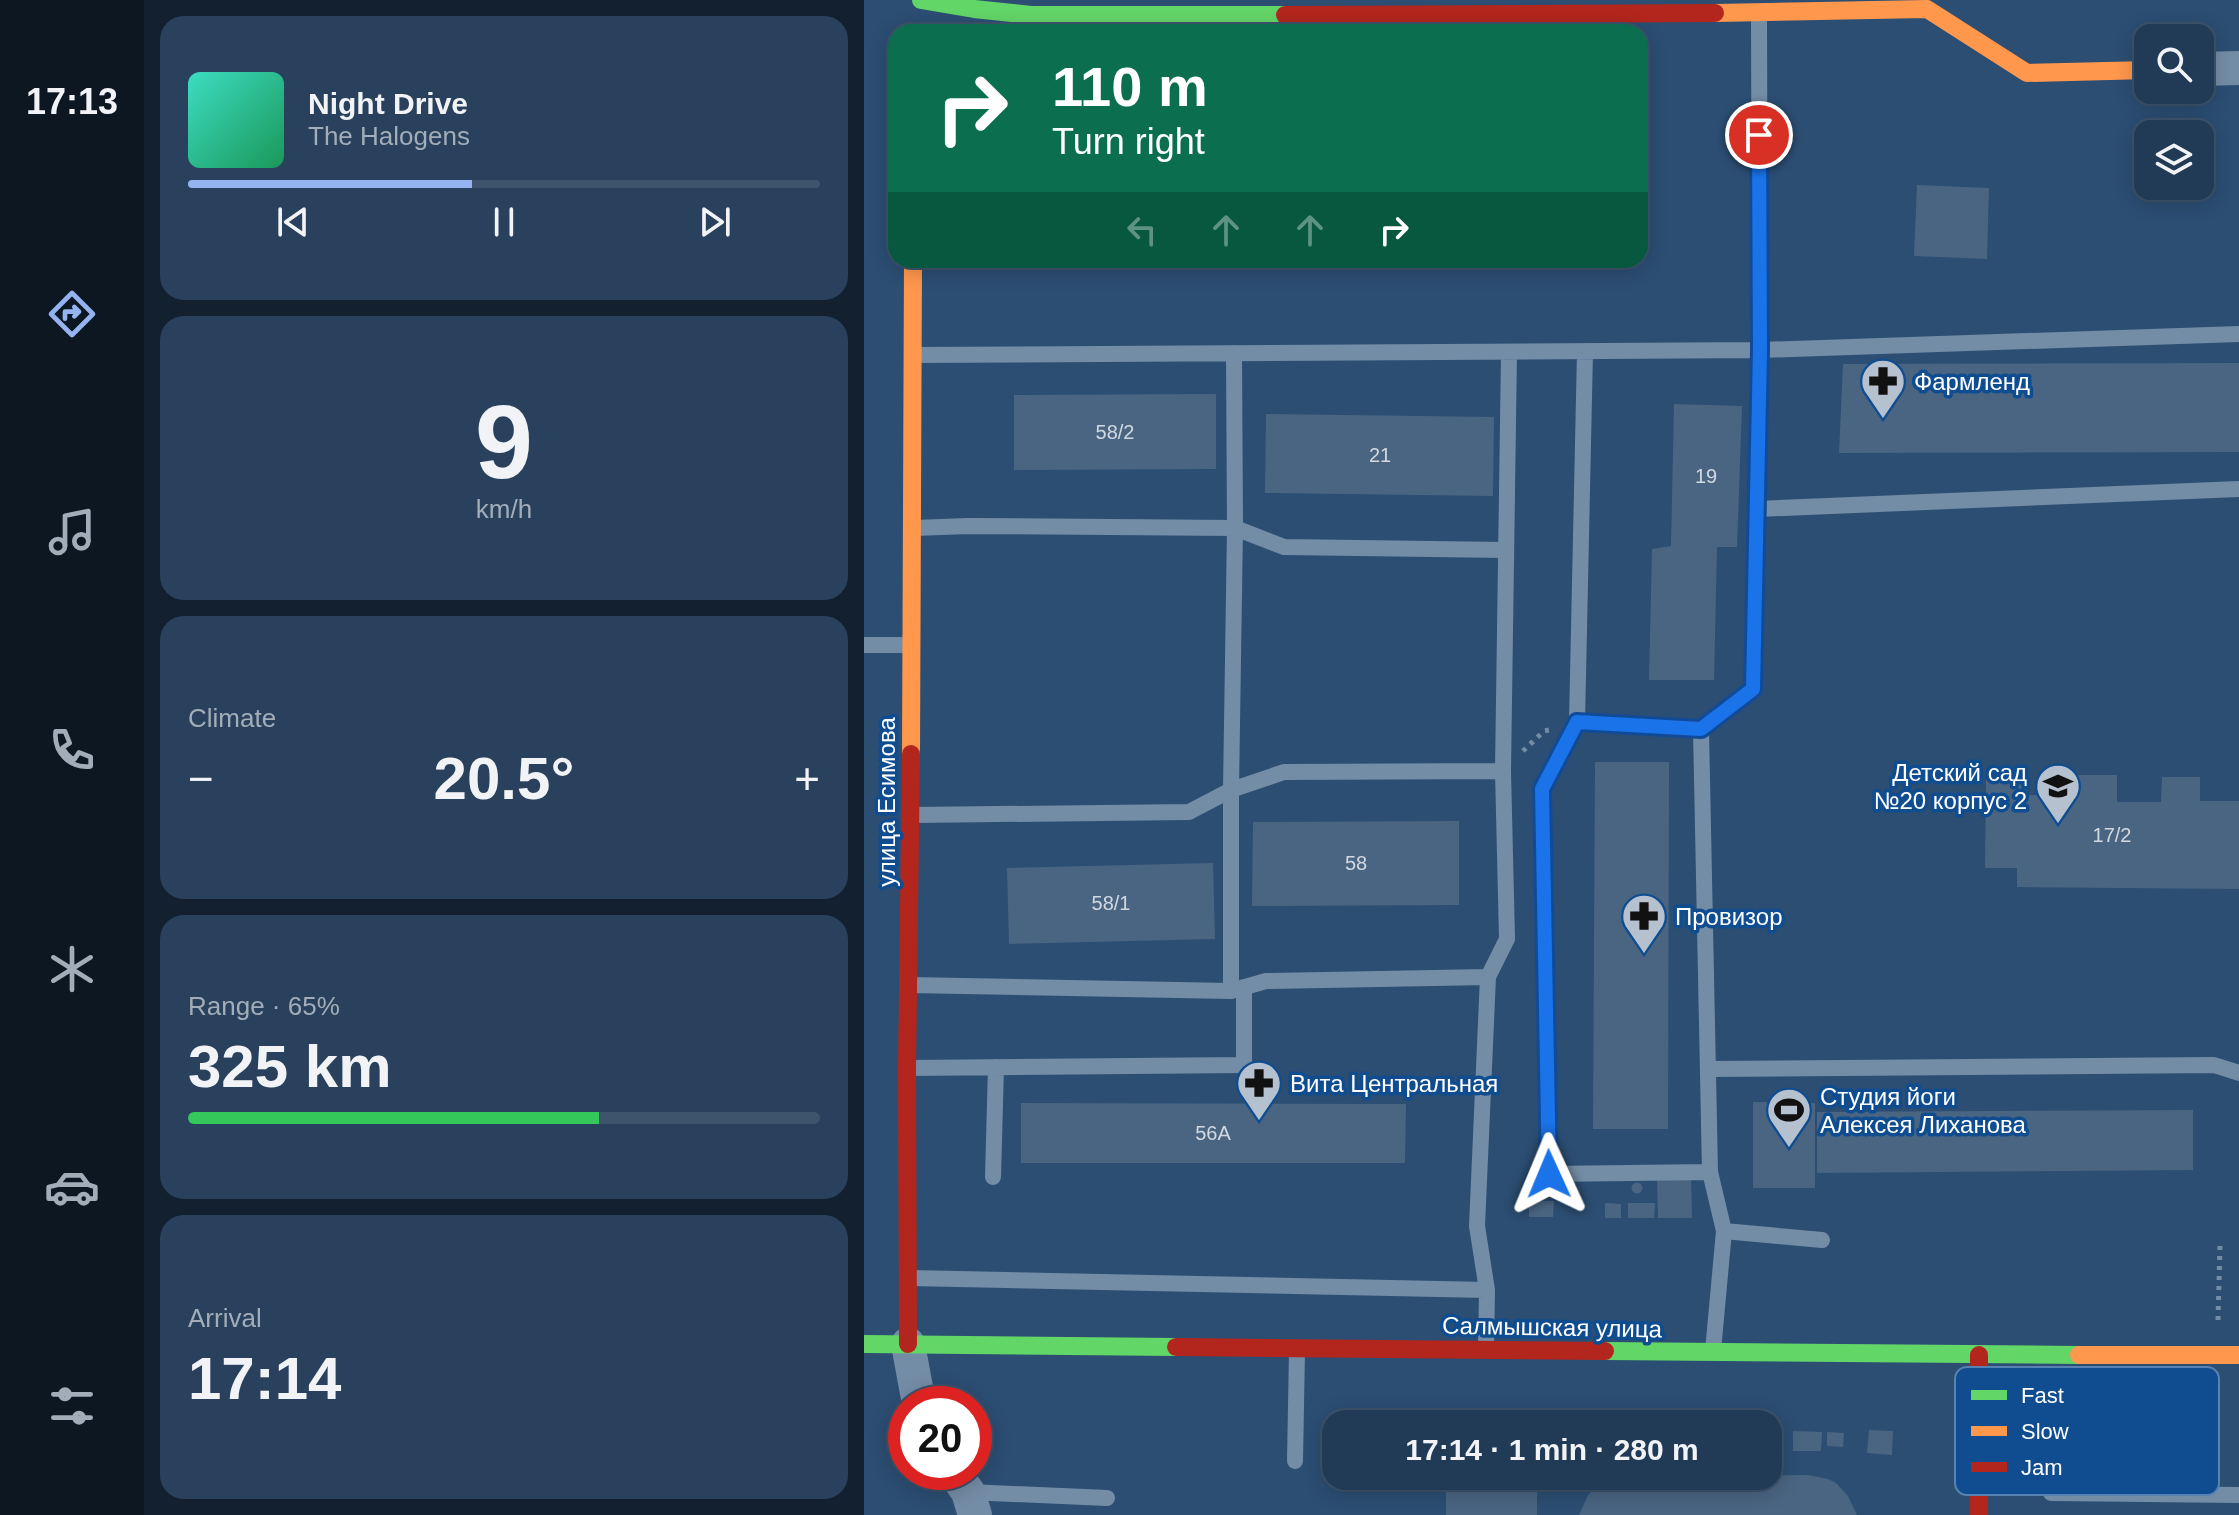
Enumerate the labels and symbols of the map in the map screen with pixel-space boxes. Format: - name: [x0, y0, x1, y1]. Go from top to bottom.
- pin: [1725, 101, 1793, 169]
- pharmacy icon: Фармленд: [1859, 357, 1907, 420]
- place label: Фармленд: [1914, 368, 2030, 395]
- house number: 58/2: [1096, 421, 1134, 443]
- house number: 21: [1369, 444, 1391, 466]
- house number: 19: [1695, 465, 1717, 487]
- street label: улица Есимова: [873, 717, 900, 887]
- place label: Детский сад №20 корпус 2: [1874, 759, 2027, 814]
- school or university icon: Детский сад №20 корпус 2: [2034, 762, 2082, 825]
- house number: 17/2: [2093, 824, 2131, 846]
- house number: 58: [1345, 852, 1367, 874]
- house number: 58/1: [1092, 892, 1130, 914]
- pharmacy icon: Провизор: [1620, 892, 1668, 955]
- place label: Провизор: [1675, 903, 1783, 930]
- pharmacy icon: Вита Центральная: [1235, 1059, 1283, 1122]
- place label: Вита Центральная: [1290, 1070, 1498, 1097]
- place label: Студия йоги Алексея Лиханова: [1820, 1083, 2026, 1138]
- sports icon: Студия йоги Алексея Лиханова: [1765, 1086, 1813, 1149]
- house number: 56А: [1195, 1122, 1231, 1144]
- position arrow: [1507, 1132, 1591, 1216]
- street label: Салмышская улица: [1442, 1312, 1663, 1342]
- legend: [1955, 1367, 2219, 1495]
- text: Fast: [2021, 1383, 2064, 1408]
- speed limit sign: 20: [888, 1386, 992, 1490]
- text: Slow: [2021, 1419, 2069, 1444]
- text: Jam: [2021, 1455, 2063, 1480]

